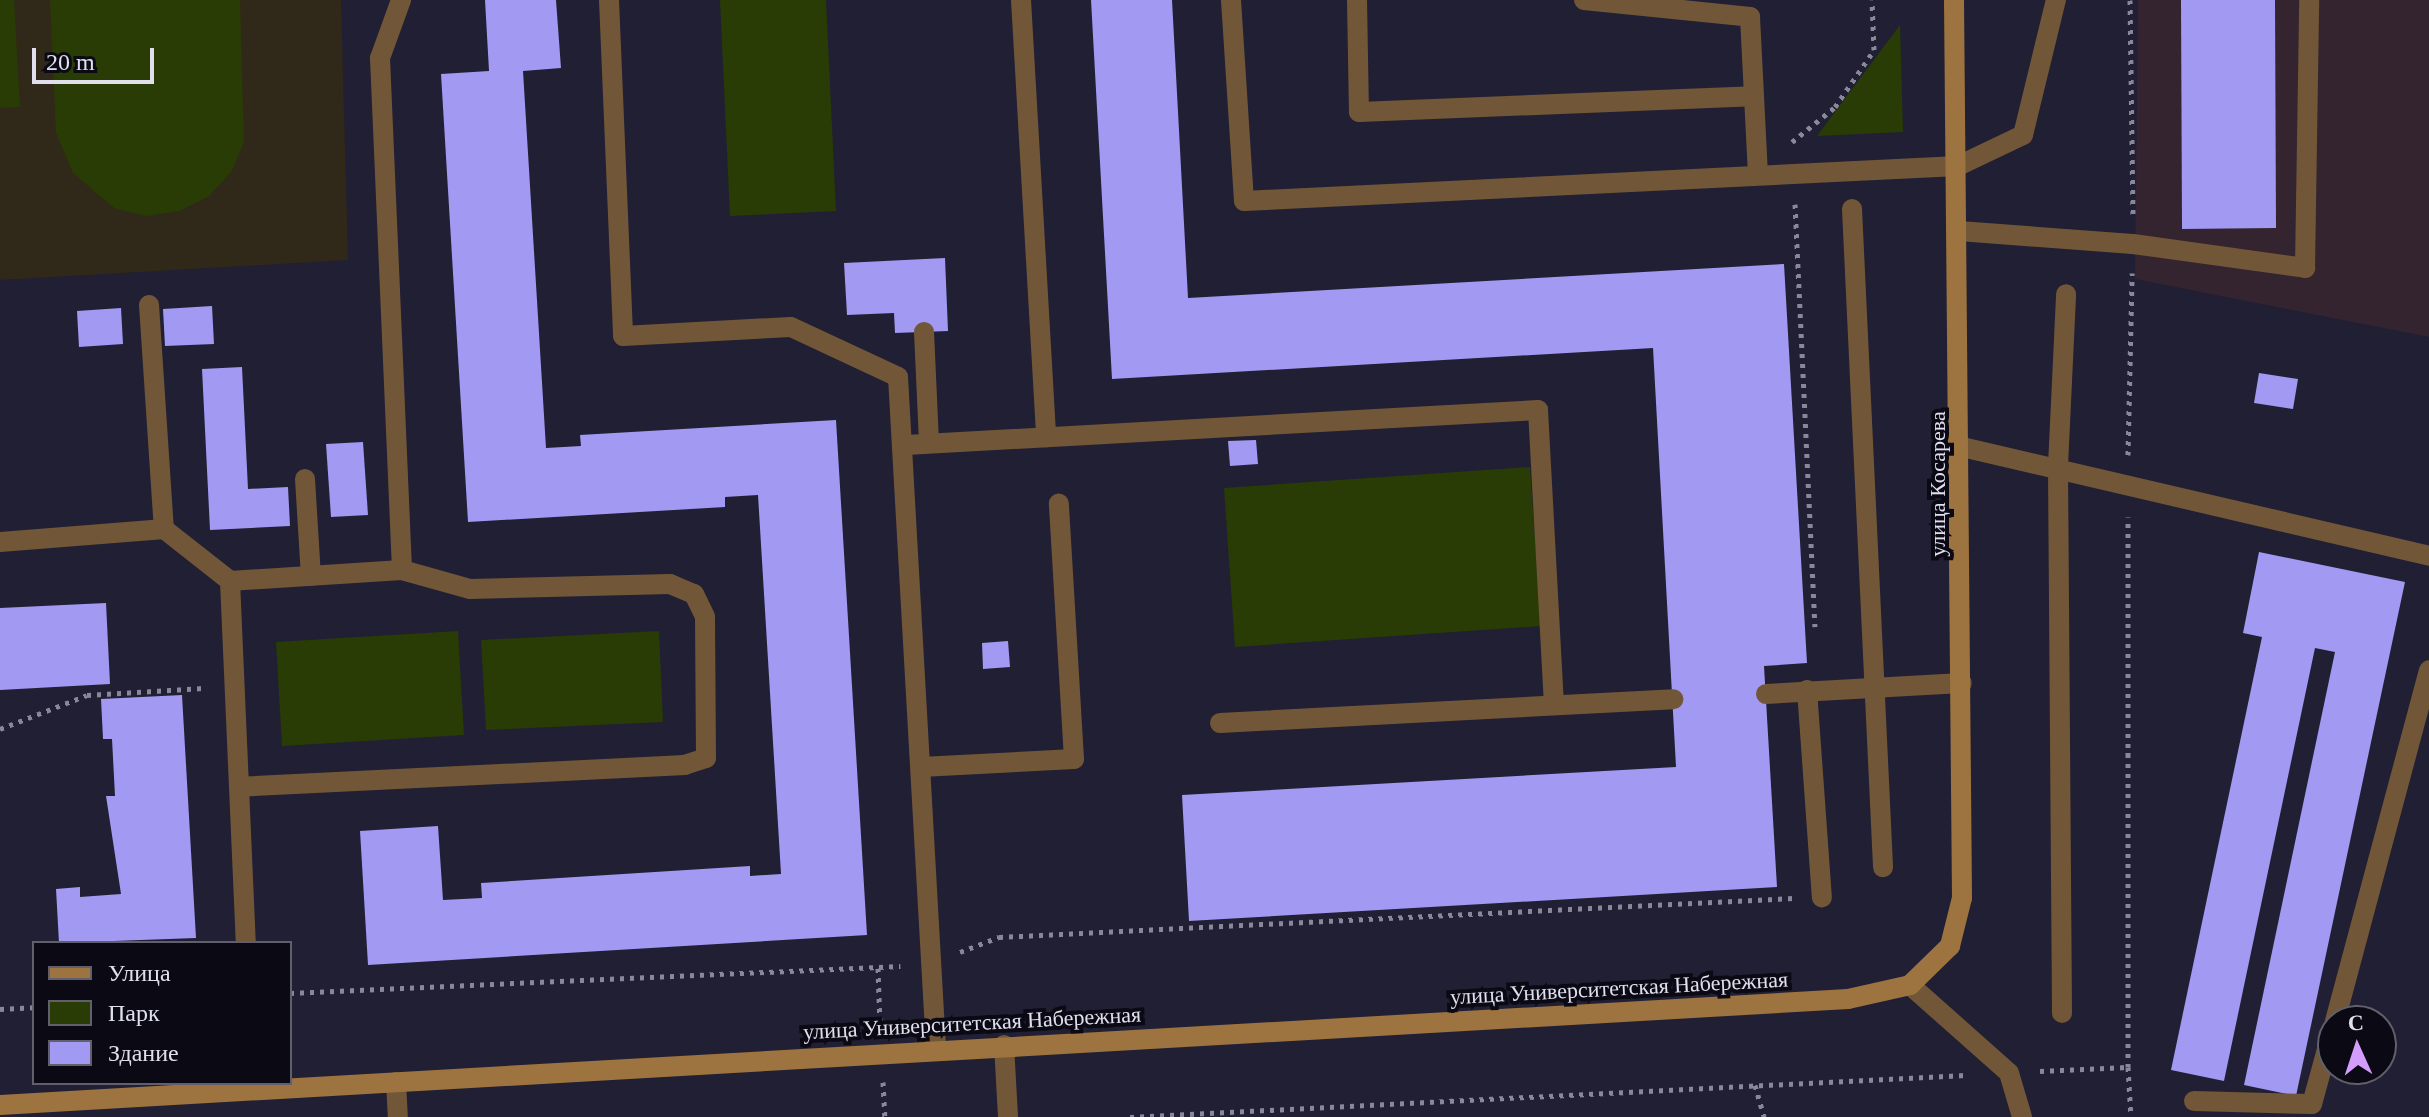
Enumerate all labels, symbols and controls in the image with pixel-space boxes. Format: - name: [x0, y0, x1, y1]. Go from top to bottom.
- scale bar: [36, 32, 158, 82]
- text: 20 m: [46, 49, 95, 75]
- street label: улица Косарева: [1925, 411, 1951, 557]
- legend: [32, 941, 292, 1085]
- text: Улица: [108, 960, 171, 986]
- street label: улица Университетская Набережная: [1449, 966, 1789, 1010]
- text: Парк: [108, 1000, 160, 1026]
- street label: улица Университетская Набережная: [802, 1001, 1142, 1045]
- north arrow: [2317, 1005, 2397, 1085]
- text: С: [2347, 1010, 2364, 1035]
- text: Здание: [108, 1040, 179, 1066]

